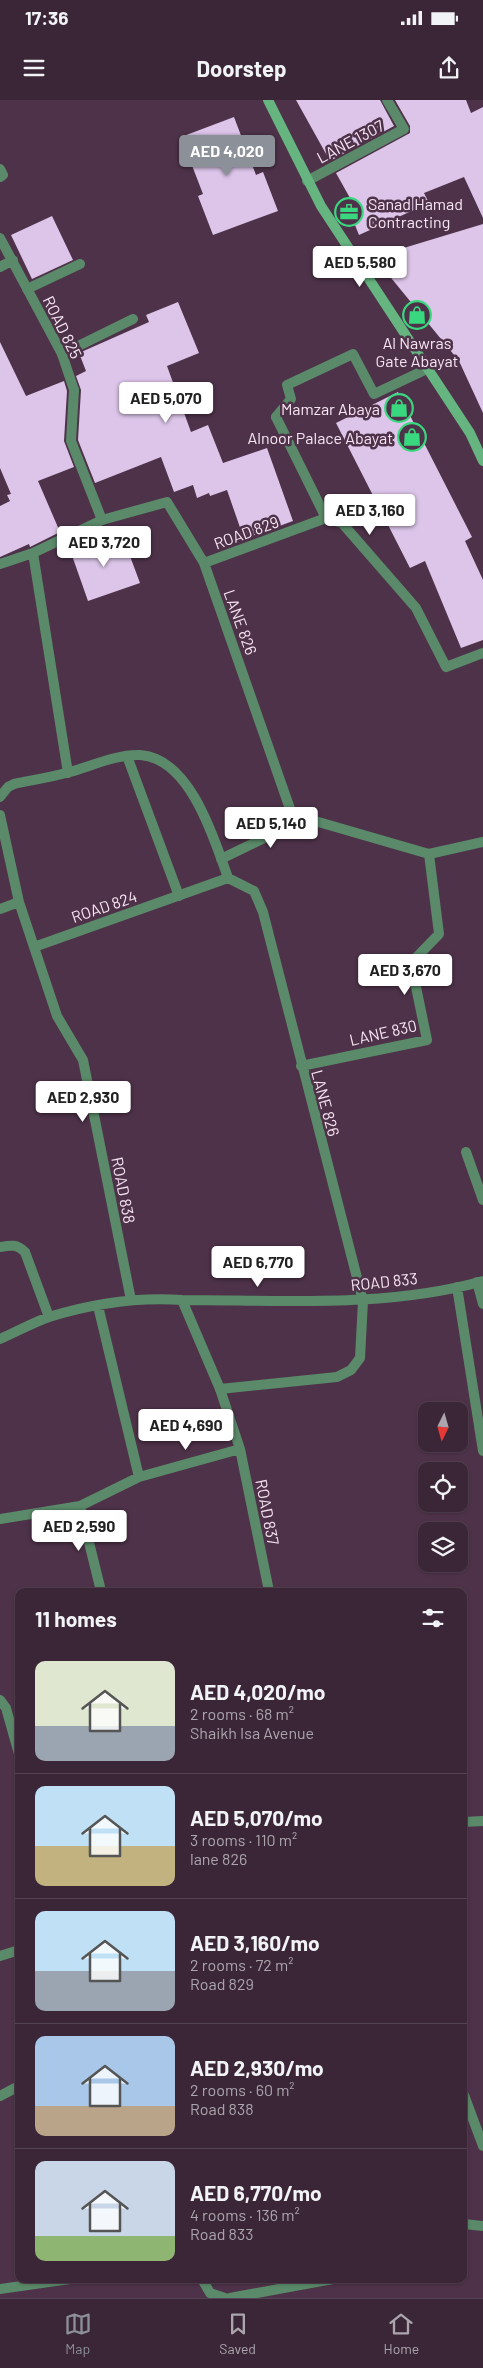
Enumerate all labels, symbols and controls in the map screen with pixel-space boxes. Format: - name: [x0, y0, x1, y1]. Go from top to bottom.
- text: 17:36: [25, 6, 69, 29]
- icon: menu: [20, 54, 48, 82]
- icon: share: [435, 54, 463, 82]
- text: Doorstep: [196, 55, 287, 81]
- street label: LANE 1307: [313, 115, 387, 167]
- pin: AED 4,020: [170, 134, 284, 177]
- text: AED 4,020: [190, 141, 264, 160]
- place label: Sanad Hamad Contracting: [368, 194, 463, 231]
- office icon: Sanad Hamad Contracting: [334, 197, 364, 227]
- pin: AED 5,580: [303, 246, 417, 288]
- text: AED 5,580: [324, 252, 396, 271]
- street label: ROAD 825: [40, 292, 86, 362]
- shop icon: Al Nawras Gate Abayat: [402, 300, 432, 330]
- place label: Al Nawras Gate Abayat: [376, 333, 458, 370]
- pin: AED 5,070: [109, 382, 223, 424]
- text: AED 5,070: [130, 388, 202, 407]
- shop icon: Mamzar Abaya: [384, 393, 414, 423]
- place label: Mamzar Abaya: [281, 399, 380, 418]
- shop icon: Alnoor Palace Abayat: [397, 422, 427, 452]
- place label: Alnoor Palace Abayat: [248, 428, 393, 447]
- pin: AED 3,160: [313, 494, 427, 536]
- text: AED 3,160: [335, 500, 405, 519]
- street label: ROAD 829: [211, 511, 281, 553]
- pin: AED 3,720: [47, 526, 161, 568]
- text: AED 3,720: [68, 532, 140, 551]
- street label: LANE 826: [220, 587, 262, 657]
- pin: AED 5,140: [214, 806, 328, 849]
- text: AED 5,140: [236, 813, 306, 832]
- street label: ROAD 824: [69, 886, 139, 926]
- pin: AED 3,670: [348, 954, 462, 996]
- text: AED 3,670: [369, 960, 441, 979]
- street label: LANE 830: [347, 1015, 419, 1049]
- street label: LANE 826: [308, 1068, 344, 1138]
- pin: AED 2,930: [26, 1080, 140, 1123]
- text: AED 2,930: [47, 1087, 119, 1106]
- street label: ROAD 838: [108, 1155, 140, 1225]
- pin: AED 6,770: [201, 1246, 315, 1288]
- text: AED 6,770: [223, 1252, 294, 1271]
- street label: ROAD 833: [350, 1268, 418, 1294]
- north arrow: [418, 1402, 468, 1452]
- map controls: [418, 1402, 468, 1572]
- pin: AED 4,690: [129, 1408, 243, 1451]
- text: AED 4,690: [149, 1415, 223, 1434]
- button: locate: [418, 1462, 468, 1512]
- street label: ROAD 837: [252, 1477, 284, 1547]
- pin: AED 2,590: [22, 1510, 136, 1552]
- text: AED 2,590: [43, 1516, 115, 1535]
- button: layers: [418, 1522, 468, 1572]
- icon: filters: [419, 1604, 447, 1632]
- text: 11 homes: [35, 1606, 117, 1631]
- text: AED 4,020/mo: [190, 1679, 325, 1704]
- icon: home: [75, 1681, 135, 1741]
- text: 2 rooms · 68 m²: [190, 1704, 294, 1723]
- text: Shaikh Isa Avenue: [190, 1723, 314, 1742]
- text: AED 5,070/mo: [190, 1805, 323, 1830]
- icon: home: [75, 1806, 135, 1866]
- text: 3 rooms · 110 m²: [190, 1830, 297, 1849]
- text: lane 826: [190, 1849, 247, 1868]
- text: AED 3,160/mo: [190, 1930, 320, 1955]
- icon: home: [75, 1931, 135, 1991]
- text: 2 rooms · 72 m²: [190, 1955, 293, 1974]
- text: Road 829: [190, 1974, 254, 1993]
- text: AED 2,930/mo: [190, 2055, 324, 2080]
- icon: home: [75, 2056, 135, 2116]
- text: 2 rooms · 60 m²: [190, 2080, 295, 2099]
- text: Road 838: [190, 2099, 254, 2118]
- text: AED 6,770/mo: [190, 2180, 322, 2205]
- icon: home: [75, 2181, 135, 2241]
- text: 4 rooms · 136 m²: [190, 2205, 300, 2224]
- text: Road 833: [190, 2224, 253, 2243]
- tab: Map: [64, 2310, 92, 2357]
- tab: Saved: [219, 2310, 256, 2357]
- tab: Home: [384, 2310, 419, 2357]

